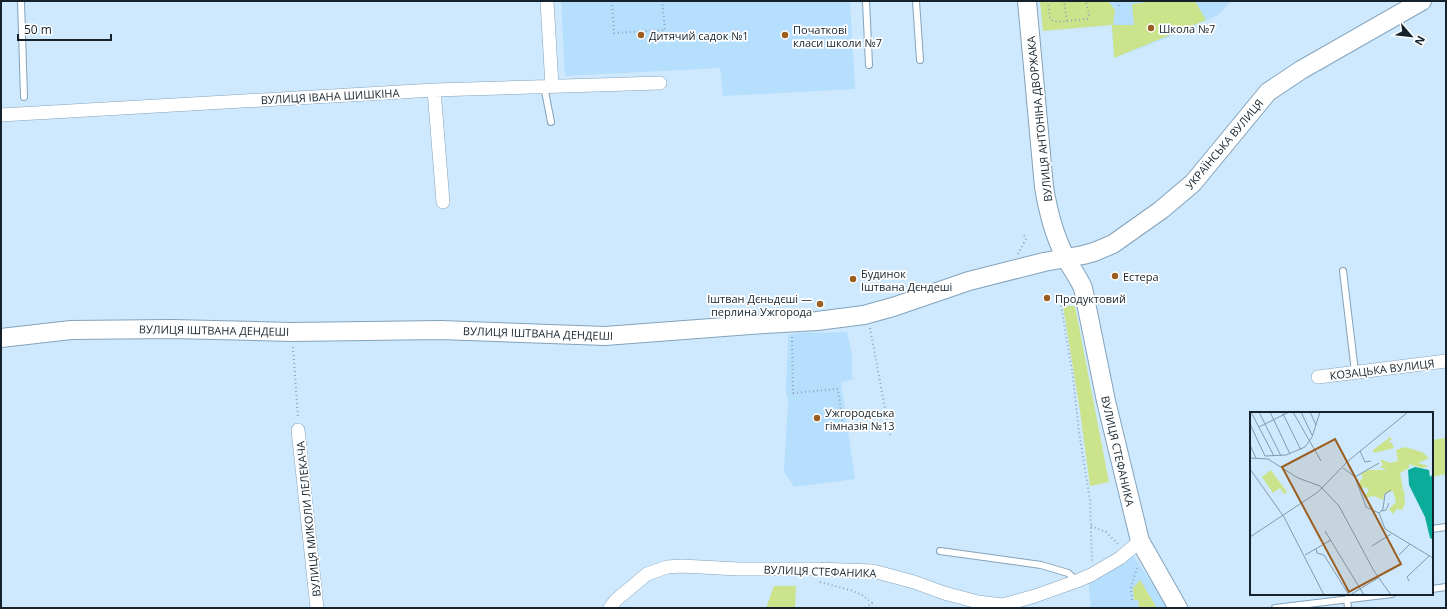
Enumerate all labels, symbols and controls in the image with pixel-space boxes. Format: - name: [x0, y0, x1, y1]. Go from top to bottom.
- scale bar: [18, 16, 111, 42]
- north arrow: [1391, 16, 1431, 56]
- text: 50 m: [24, 21, 52, 38]
- place label: Школа №7: [1159, 21, 1215, 36]
- place label: Початкові класи школи №7: [793, 22, 882, 50]
- marker: Школа №7: [1146, 23, 1156, 33]
- place label: Дитячий садок №1: [649, 28, 749, 43]
- marker: Дитячий садок №1: [636, 30, 646, 40]
- marker: Початкові класи школи №7: [780, 30, 790, 40]
- text: N: [1412, 33, 1429, 48]
- street label: ВУЛИЦЯ АНТОНІНА ДВОРЖАКА: [1023, 35, 1055, 203]
- street label: ВУЛИЦЯ ІВАНА ШИШКІНА: [260, 85, 400, 107]
- street label: УКРАЇНСЬКА ВУЛИЦЯ: [1182, 96, 1266, 192]
- place label: Будинок Іштвана Дєндеші: [861, 266, 952, 294]
- place label: Естера: [1123, 269, 1159, 284]
- marker: Естера: [1110, 271, 1120, 281]
- marker: Будинок Іштвана Дєндеші: [848, 274, 858, 284]
- place label: Іштван Дєньдєші — перлина Ужгорода: [707, 291, 812, 319]
- place label: Продуктовий: [1055, 291, 1126, 306]
- marker: Продуктовий: [1042, 293, 1052, 303]
- marker: Іштван Дєньдєші — перлина Ужгорода: [815, 299, 825, 309]
- street label: ВУЛИЦЯ ІШТВАНА ДЕНДЕШІ: [139, 321, 289, 339]
- street label: ВУЛИЦЯ ІШТВАНА ДЕНДЕШІ: [463, 323, 613, 343]
- street label: КОЗАЦЬКА ВУЛИЦЯ: [1329, 355, 1435, 383]
- street label: ВУЛИЦЯ СТЕФАНИКА: [1098, 394, 1138, 508]
- place label: Ужгородська гімназія №13: [825, 405, 895, 433]
- inset map: [1250, 412, 1433, 595]
- marker: Ужгородська гімназія №13: [812, 413, 822, 423]
- street label: ВУЛИЦЯ МИКОЛИ ЛЕЛЕКАЧА: [292, 440, 324, 598]
- street label: ВУЛИЦЯ СТЕФАНИКА: [763, 562, 877, 580]

